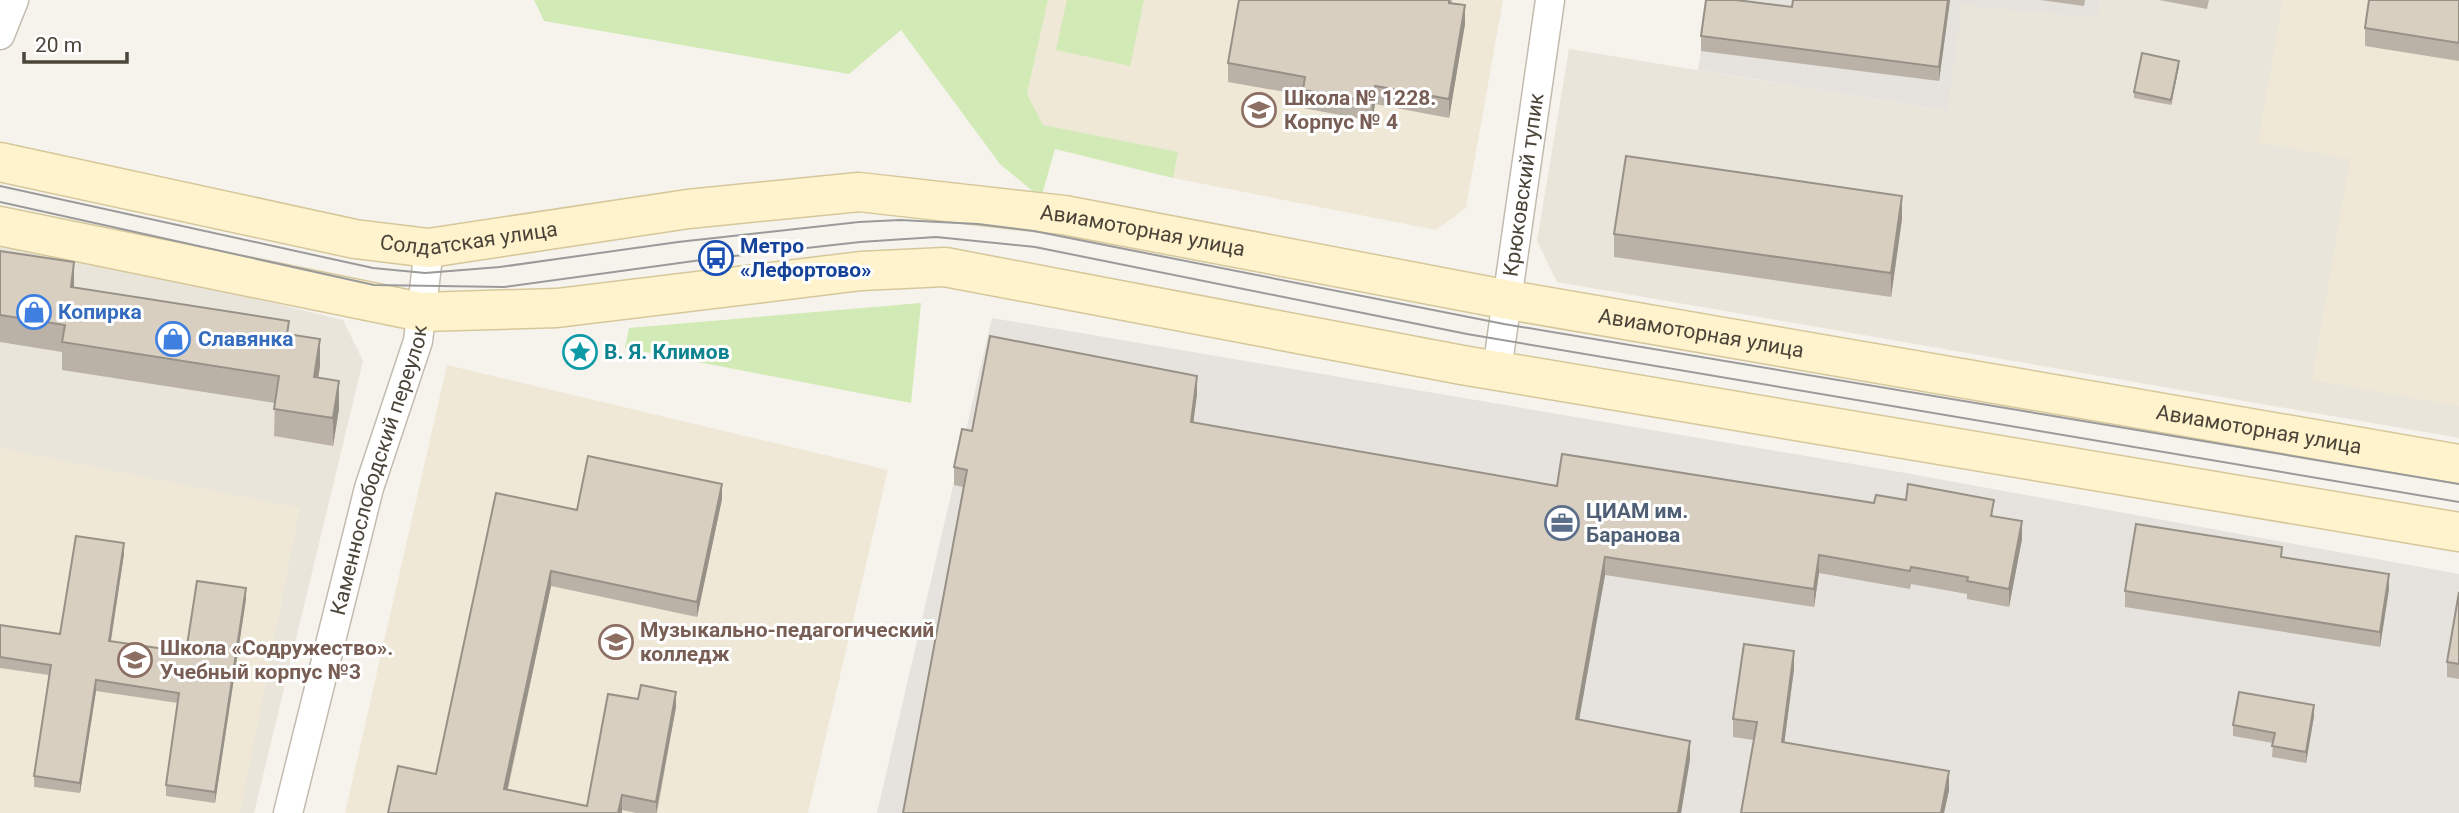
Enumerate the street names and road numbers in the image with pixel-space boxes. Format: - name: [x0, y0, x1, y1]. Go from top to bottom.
- street label: Крюковский тупик: [1499, 91, 1549, 278]
- street label: Авиамоторная улица: [1039, 200, 1247, 261]
- street label: Солдатская улица: [379, 217, 559, 260]
- street label: Авиамоторная улица: [1597, 304, 1806, 363]
- street label: Каменнослободский переулок: [326, 323, 432, 618]
- street label: Авиамоторная улица: [2154, 400, 2364, 459]

